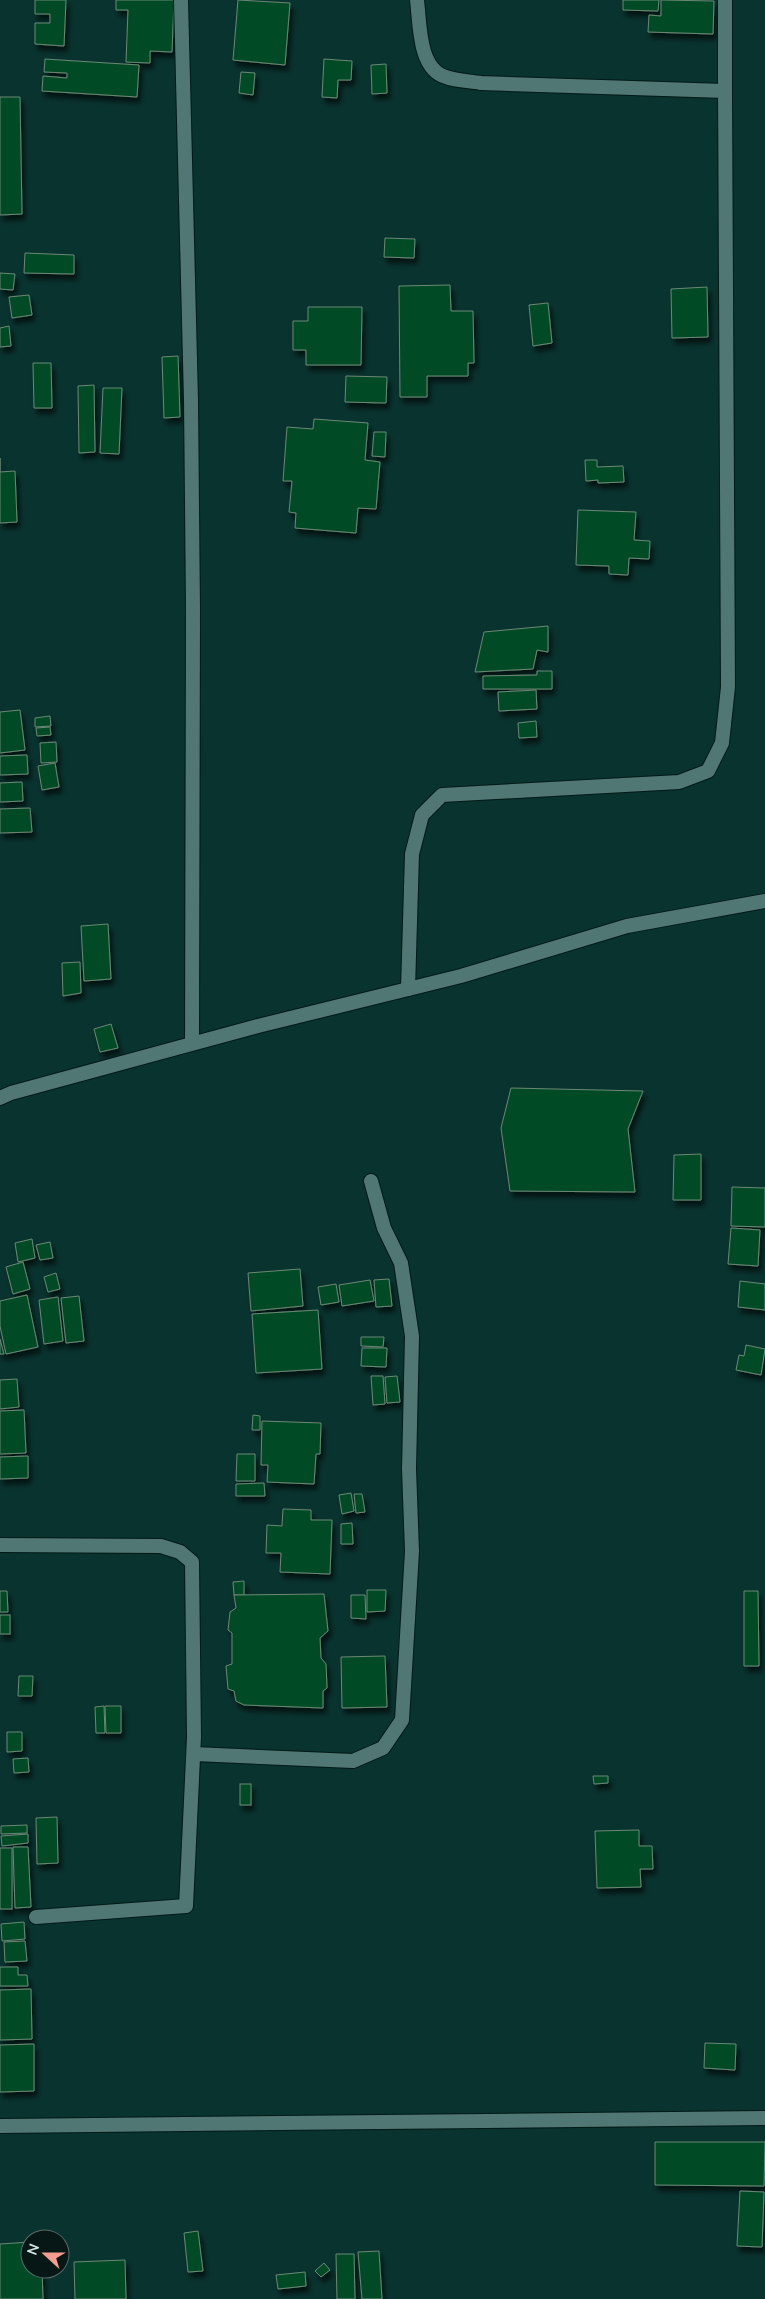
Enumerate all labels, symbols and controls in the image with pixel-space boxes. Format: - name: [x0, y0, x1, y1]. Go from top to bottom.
- north arrow: [20, 2229, 70, 2279]
- text: N: [23, 2241, 43, 2258]

